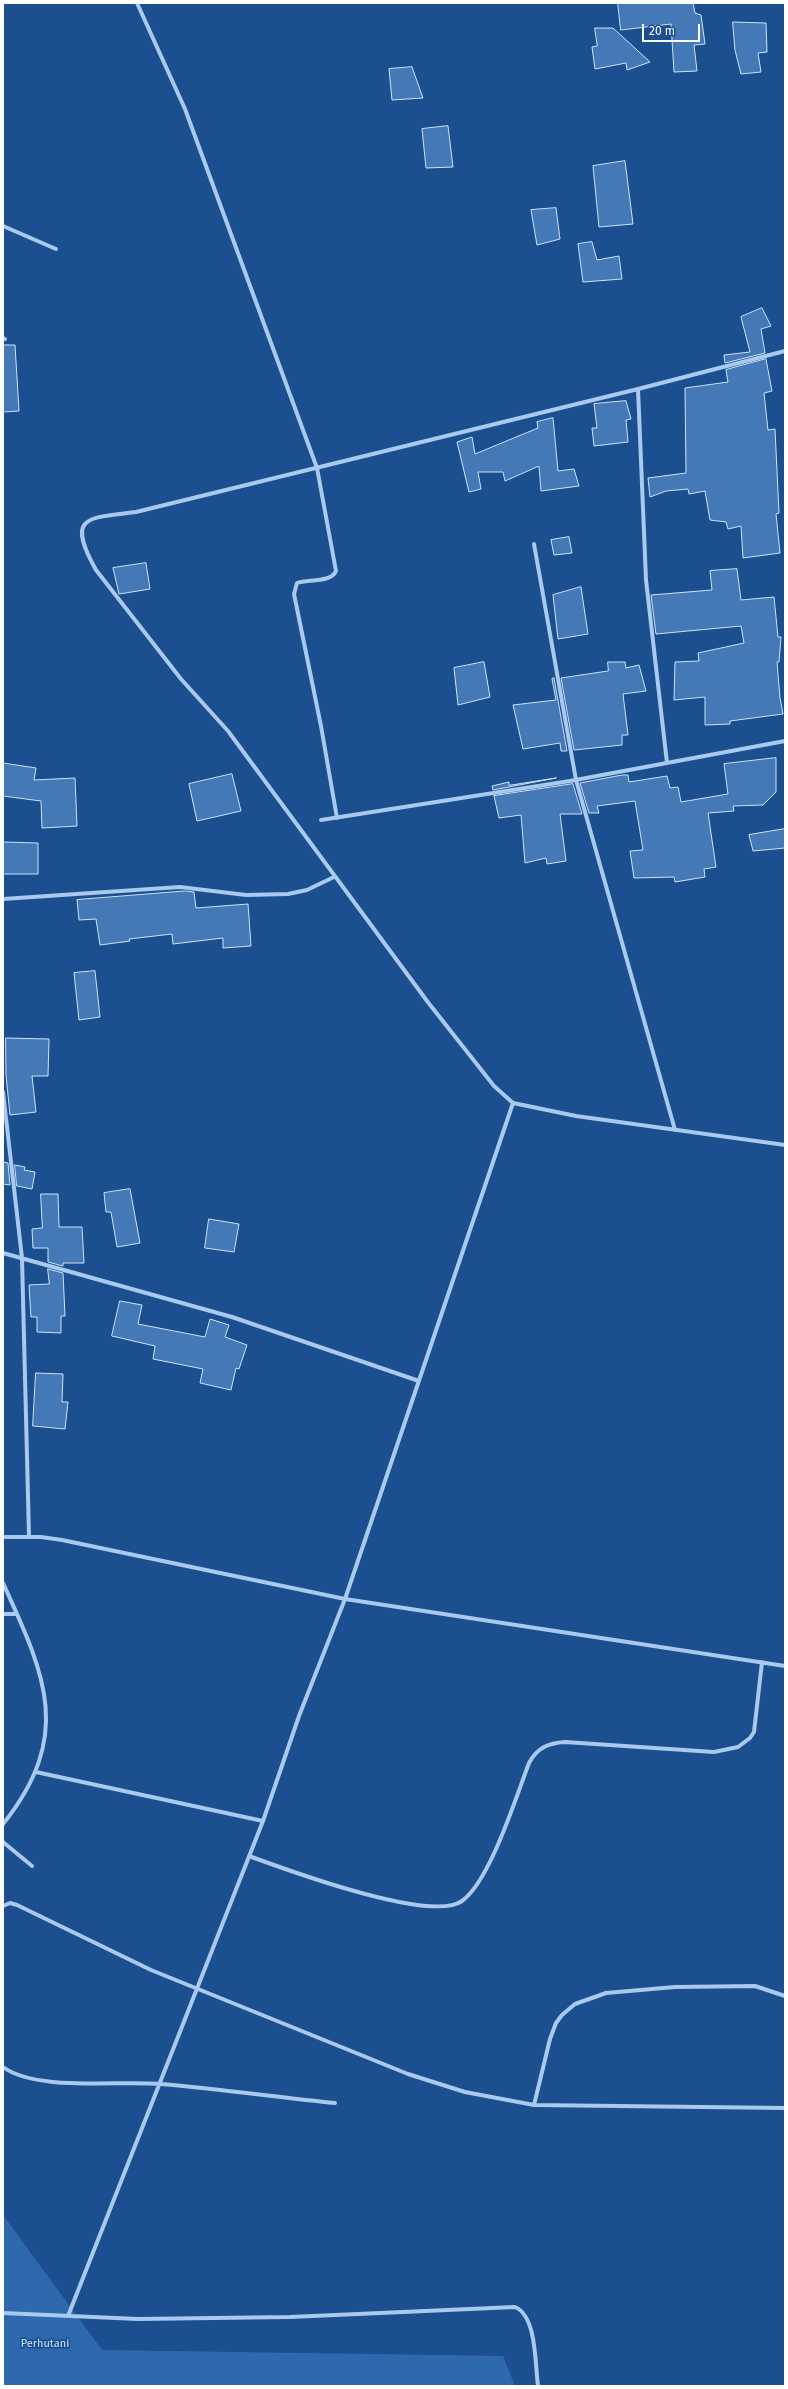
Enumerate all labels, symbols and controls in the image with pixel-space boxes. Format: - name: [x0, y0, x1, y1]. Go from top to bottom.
- scale bar: [644, 16, 702, 42]
- text: 20 m: [649, 24, 675, 38]
- park label: Perhutani: [21, 2337, 69, 2351]

